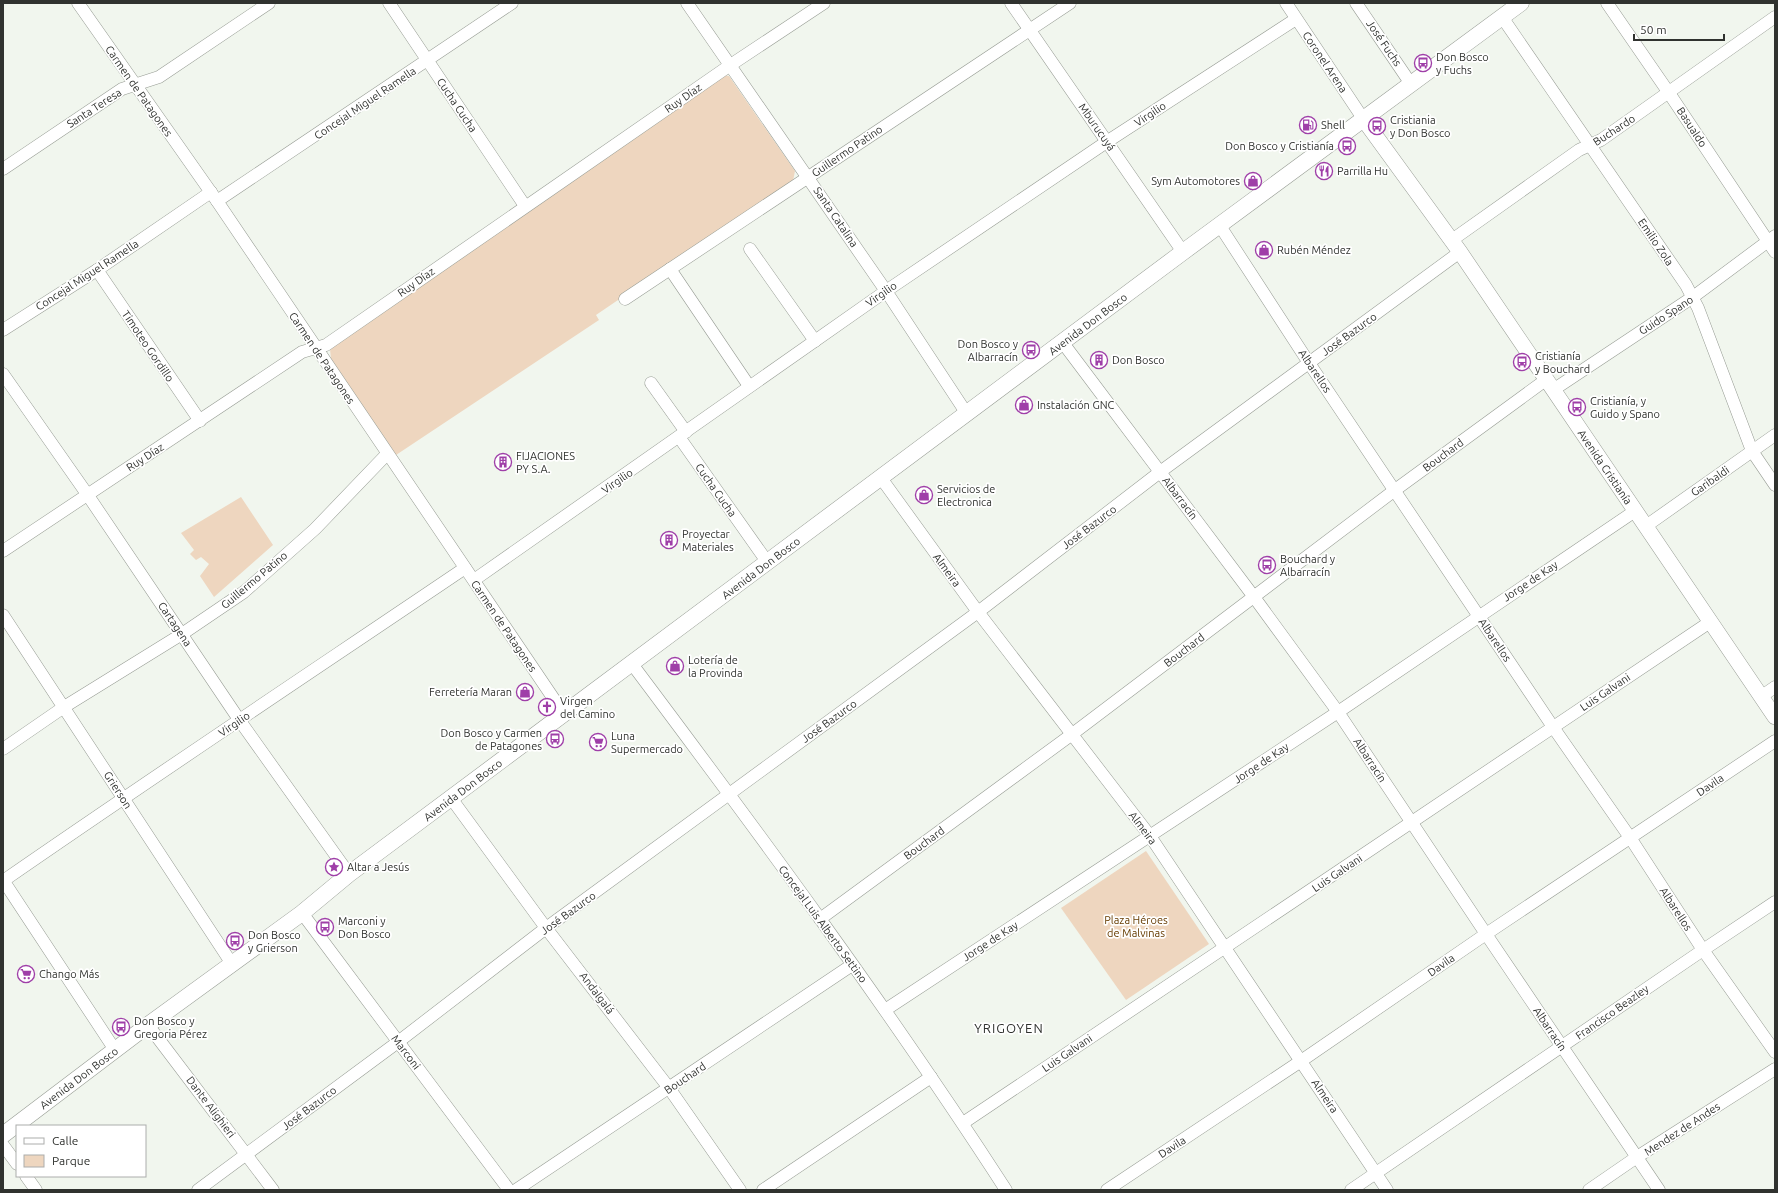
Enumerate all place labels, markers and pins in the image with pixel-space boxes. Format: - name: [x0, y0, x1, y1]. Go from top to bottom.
- place label: Don Bosco y Fuchs: [1436, 51, 1489, 76]
- bus stop icon: Don Bosco y Fuchs: [1413, 53, 1433, 73]
- place label: Cristiania y Don Bosco: [1390, 114, 1451, 139]
- fuel station icon: Shell: [1298, 115, 1318, 135]
- bus stop icon: Cristiania y Don Bosco: [1367, 116, 1387, 136]
- place label: Shell: [1321, 119, 1345, 131]
- bus stop icon: Don Bosco y Cristianía: [1337, 136, 1357, 156]
- place label: Don Bosco y Cristianía: [1225, 140, 1334, 152]
- restaurant icon: Parrilla Hu: [1314, 161, 1334, 181]
- place label: Parrilla Hu: [1337, 165, 1388, 177]
- shop icon: Sym Automotores: [1243, 171, 1263, 191]
- place label: Sym Automotores: [1151, 175, 1240, 187]
- shop icon: Rubén Méndez: [1254, 240, 1274, 260]
- place label: Rubén Méndez: [1277, 244, 1351, 256]
- place label: Don Bosco y Albarracín: [957, 338, 1019, 363]
- bus stop icon: Don Bosco y Albarracín: [1021, 340, 1041, 360]
- building icon: Don Bosco: [1089, 350, 1109, 370]
- place label: Cristianía y Bouchard: [1535, 350, 1590, 375]
- bus stop icon: Cristianía y Bouchard: [1512, 352, 1532, 372]
- place label: Don Bosco: [1112, 354, 1165, 366]
- shop icon: Instalación GNC: [1014, 395, 1034, 415]
- place label: Cristianía, y Guido y Spano: [1590, 395, 1660, 420]
- bus stop icon: Cristianía, y Guido y Spano: [1567, 397, 1587, 417]
- place label: Instalación GNC: [1037, 399, 1115, 411]
- place label: FIJACIONES PY S.A.: [516, 450, 575, 475]
- building icon: FIJACIONES PY S.A.: [493, 452, 513, 472]
- place label: Servicios de Electronica: [937, 483, 995, 508]
- shop icon: Servicios de Electronica: [914, 485, 934, 505]
- place label: Proyectar Materiales: [682, 528, 734, 553]
- building icon: Proyectar Materiales: [659, 530, 679, 550]
- place label: Bouchard y Albarracín: [1280, 553, 1336, 578]
- bus stop icon: Bouchard y Albarracín: [1257, 555, 1277, 575]
- place label: Lotería de la Provinda: [688, 654, 743, 679]
- shop icon: Lotería de la Provinda: [665, 656, 685, 676]
- shop icon: Ferretería Maran: [515, 682, 535, 702]
- place label: Ferretería Maran: [429, 686, 512, 698]
- place label: Virgen del Camino: [560, 695, 615, 720]
- church icon: Virgen del Camino: [537, 697, 557, 717]
- place label: Don Bosco y Carmen de Patagones: [441, 727, 542, 752]
- bus stop icon: Don Bosco y Carmen de Patagones: [545, 729, 565, 749]
- place label: Luna Supermercado: [611, 730, 683, 755]
- supermarket icon: Luna Supermercado: [588, 732, 608, 752]
- place icon: Altar a Jesús: [324, 857, 344, 877]
- place label: Altar a Jesús: [347, 861, 409, 873]
- place label: Marconi y Don Bosco: [338, 915, 391, 940]
- bus stop icon: Marconi y Don Bosco: [315, 917, 335, 937]
- place label: Don Bosco y Grierson: [248, 929, 301, 954]
- bus stop icon: Don Bosco y Grierson: [225, 931, 245, 951]
- supermarket icon: Chango Más: [16, 964, 36, 984]
- place label: Chango Más: [39, 968, 99, 980]
- place label: Don Bosco y Gregoria Pérez: [134, 1015, 207, 1040]
- bus stop icon: Don Bosco y Gregoria Pérez: [111, 1017, 131, 1037]

